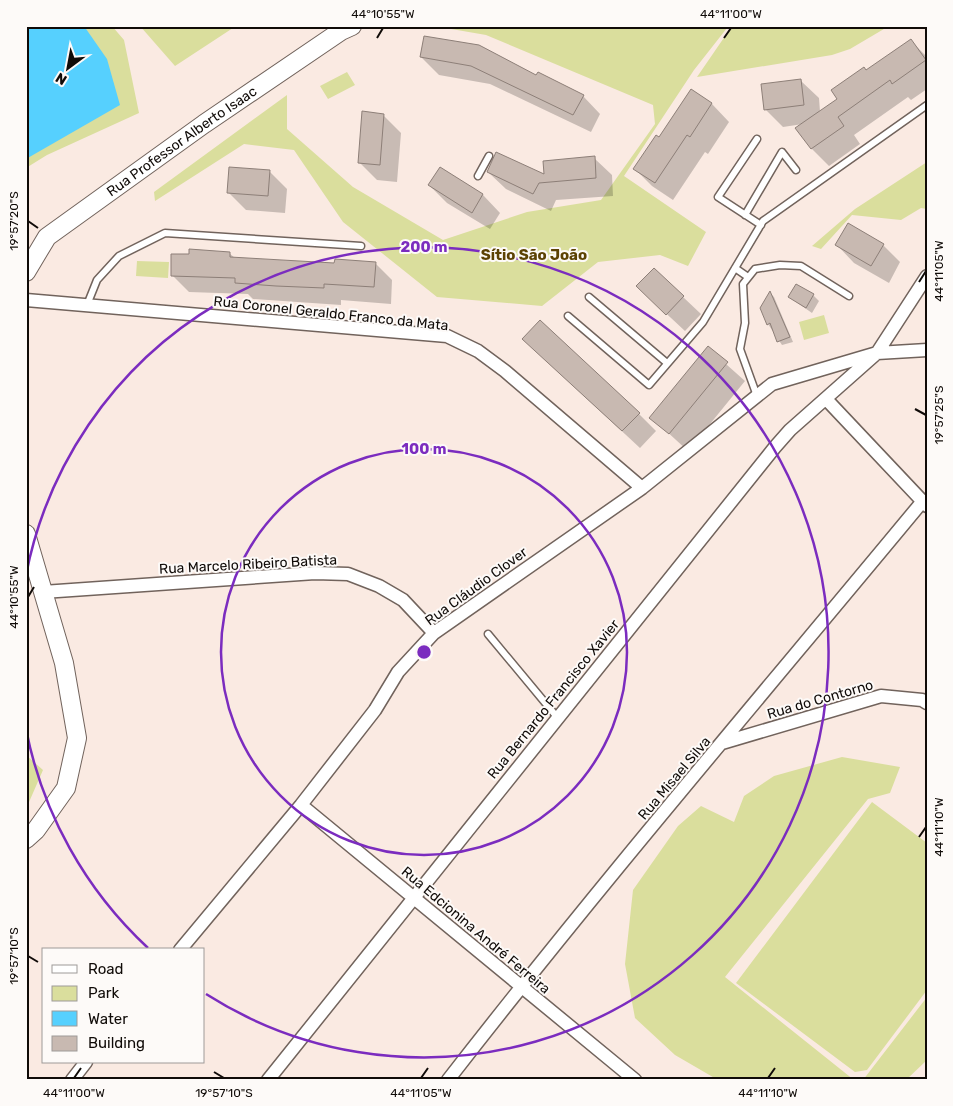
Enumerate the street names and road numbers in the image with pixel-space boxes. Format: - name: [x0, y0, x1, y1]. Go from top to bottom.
- street label: Rua Professor Alberto Isaac: [103, 83, 260, 200]
- street label: Rua Coronel Geraldo Franco da Mata: [213, 293, 449, 334]
- street label: Rua Cláudio Clover: [422, 543, 531, 629]
- street label: Rua Marcelo Ribeiro Batista: [159, 551, 337, 578]
- street label: Rua Bernardo Francisco Xavier: [484, 616, 623, 782]
- street label: Rua do Contorno: [765, 676, 875, 723]
- street label: Rua Misael Silva: [635, 733, 714, 823]
- street label: Rua Edcionina André Ferreira: [398, 863, 554, 998]

